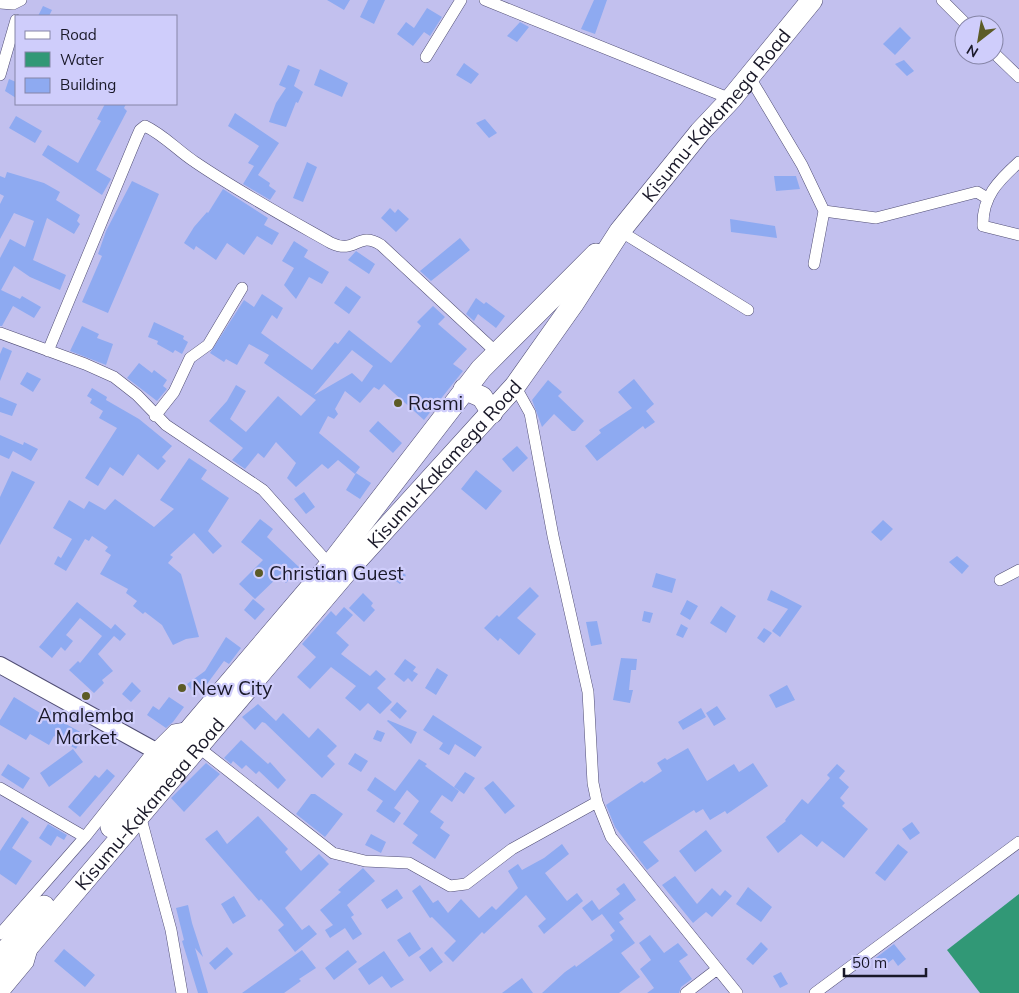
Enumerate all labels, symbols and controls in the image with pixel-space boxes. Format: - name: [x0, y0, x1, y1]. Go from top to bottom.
- legend: [15, 15, 178, 105]
- north arrow: [954, 15, 1004, 65]
- street label: Kisumu-Kakamega Road: [636, 24, 796, 207]
- text: Road: [60, 25, 97, 44]
- text: N: [963, 41, 981, 62]
- text: Water: [60, 50, 104, 69]
- text: Building: [60, 75, 116, 94]
- street label: Kisumu-Kakamega Road: [362, 375, 527, 553]
- place label: Rasmi: [408, 391, 463, 415]
- marker: Rasmi: [392, 397, 404, 409]
- place label: Christian Guest: [269, 561, 404, 585]
- marker: Christian Guest: [253, 567, 265, 579]
- place label: New City: [192, 676, 272, 700]
- marker: New City: [176, 682, 188, 694]
- marker: Amalemba Market: [80, 690, 92, 702]
- place label: Amalemba Market: [38, 703, 134, 749]
- street label: Kisumu-Kakamega Road: [70, 713, 229, 895]
- scale bar: [844, 946, 926, 978]
- text: 50 m: [852, 953, 887, 972]

